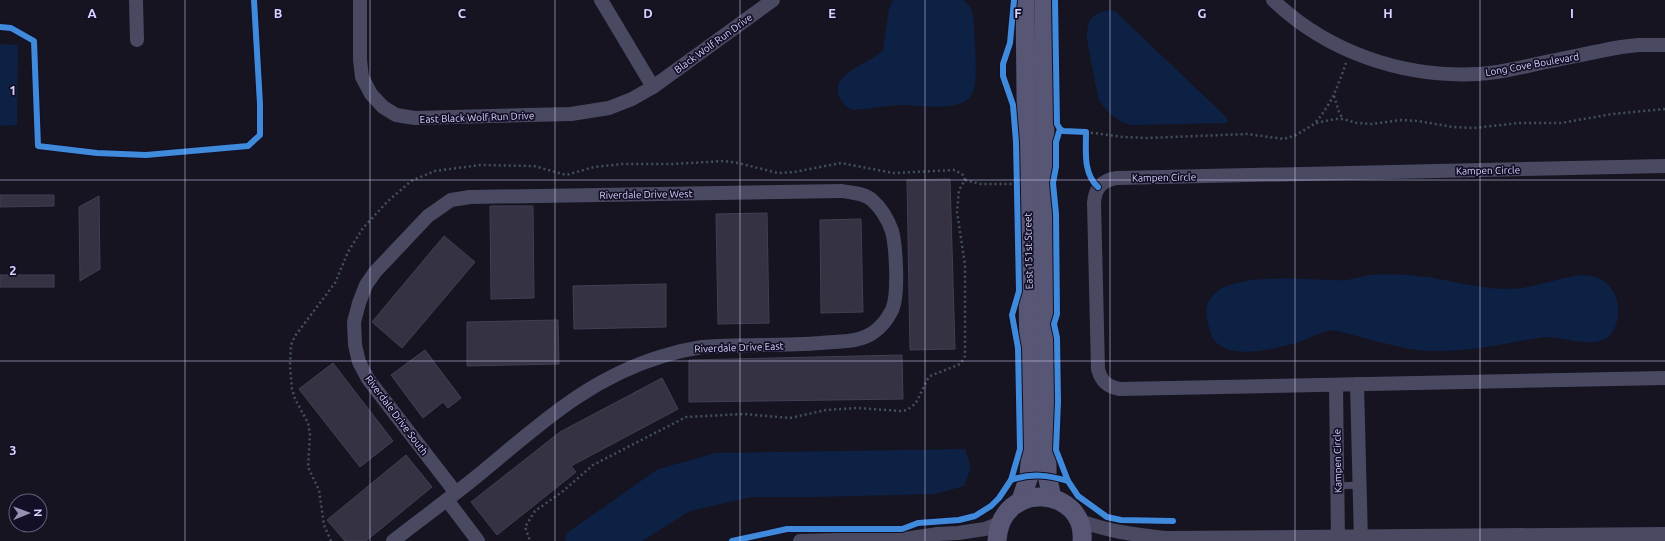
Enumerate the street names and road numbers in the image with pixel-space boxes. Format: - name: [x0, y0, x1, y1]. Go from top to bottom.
- street label: Black Wolf Run Drive: [672, 12, 754, 75]
- street label: Long Cove Boulevard: [1484, 51, 1580, 78]
- street label: East Black Wolf Run Drive: [420, 110, 535, 125]
- street label: Kampen Circle: [1456, 164, 1520, 177]
- street label: Kampen Circle: [1132, 171, 1196, 184]
- street label: Riverdale Drive West: [599, 188, 693, 201]
- street label: East 151st Street: [1022, 212, 1035, 289]
- street label: Riverdale Drive East: [694, 340, 784, 355]
- street label: Riverdale Drive South: [363, 373, 430, 457]
- street label: Kampen Circle: [1331, 429, 1344, 493]

